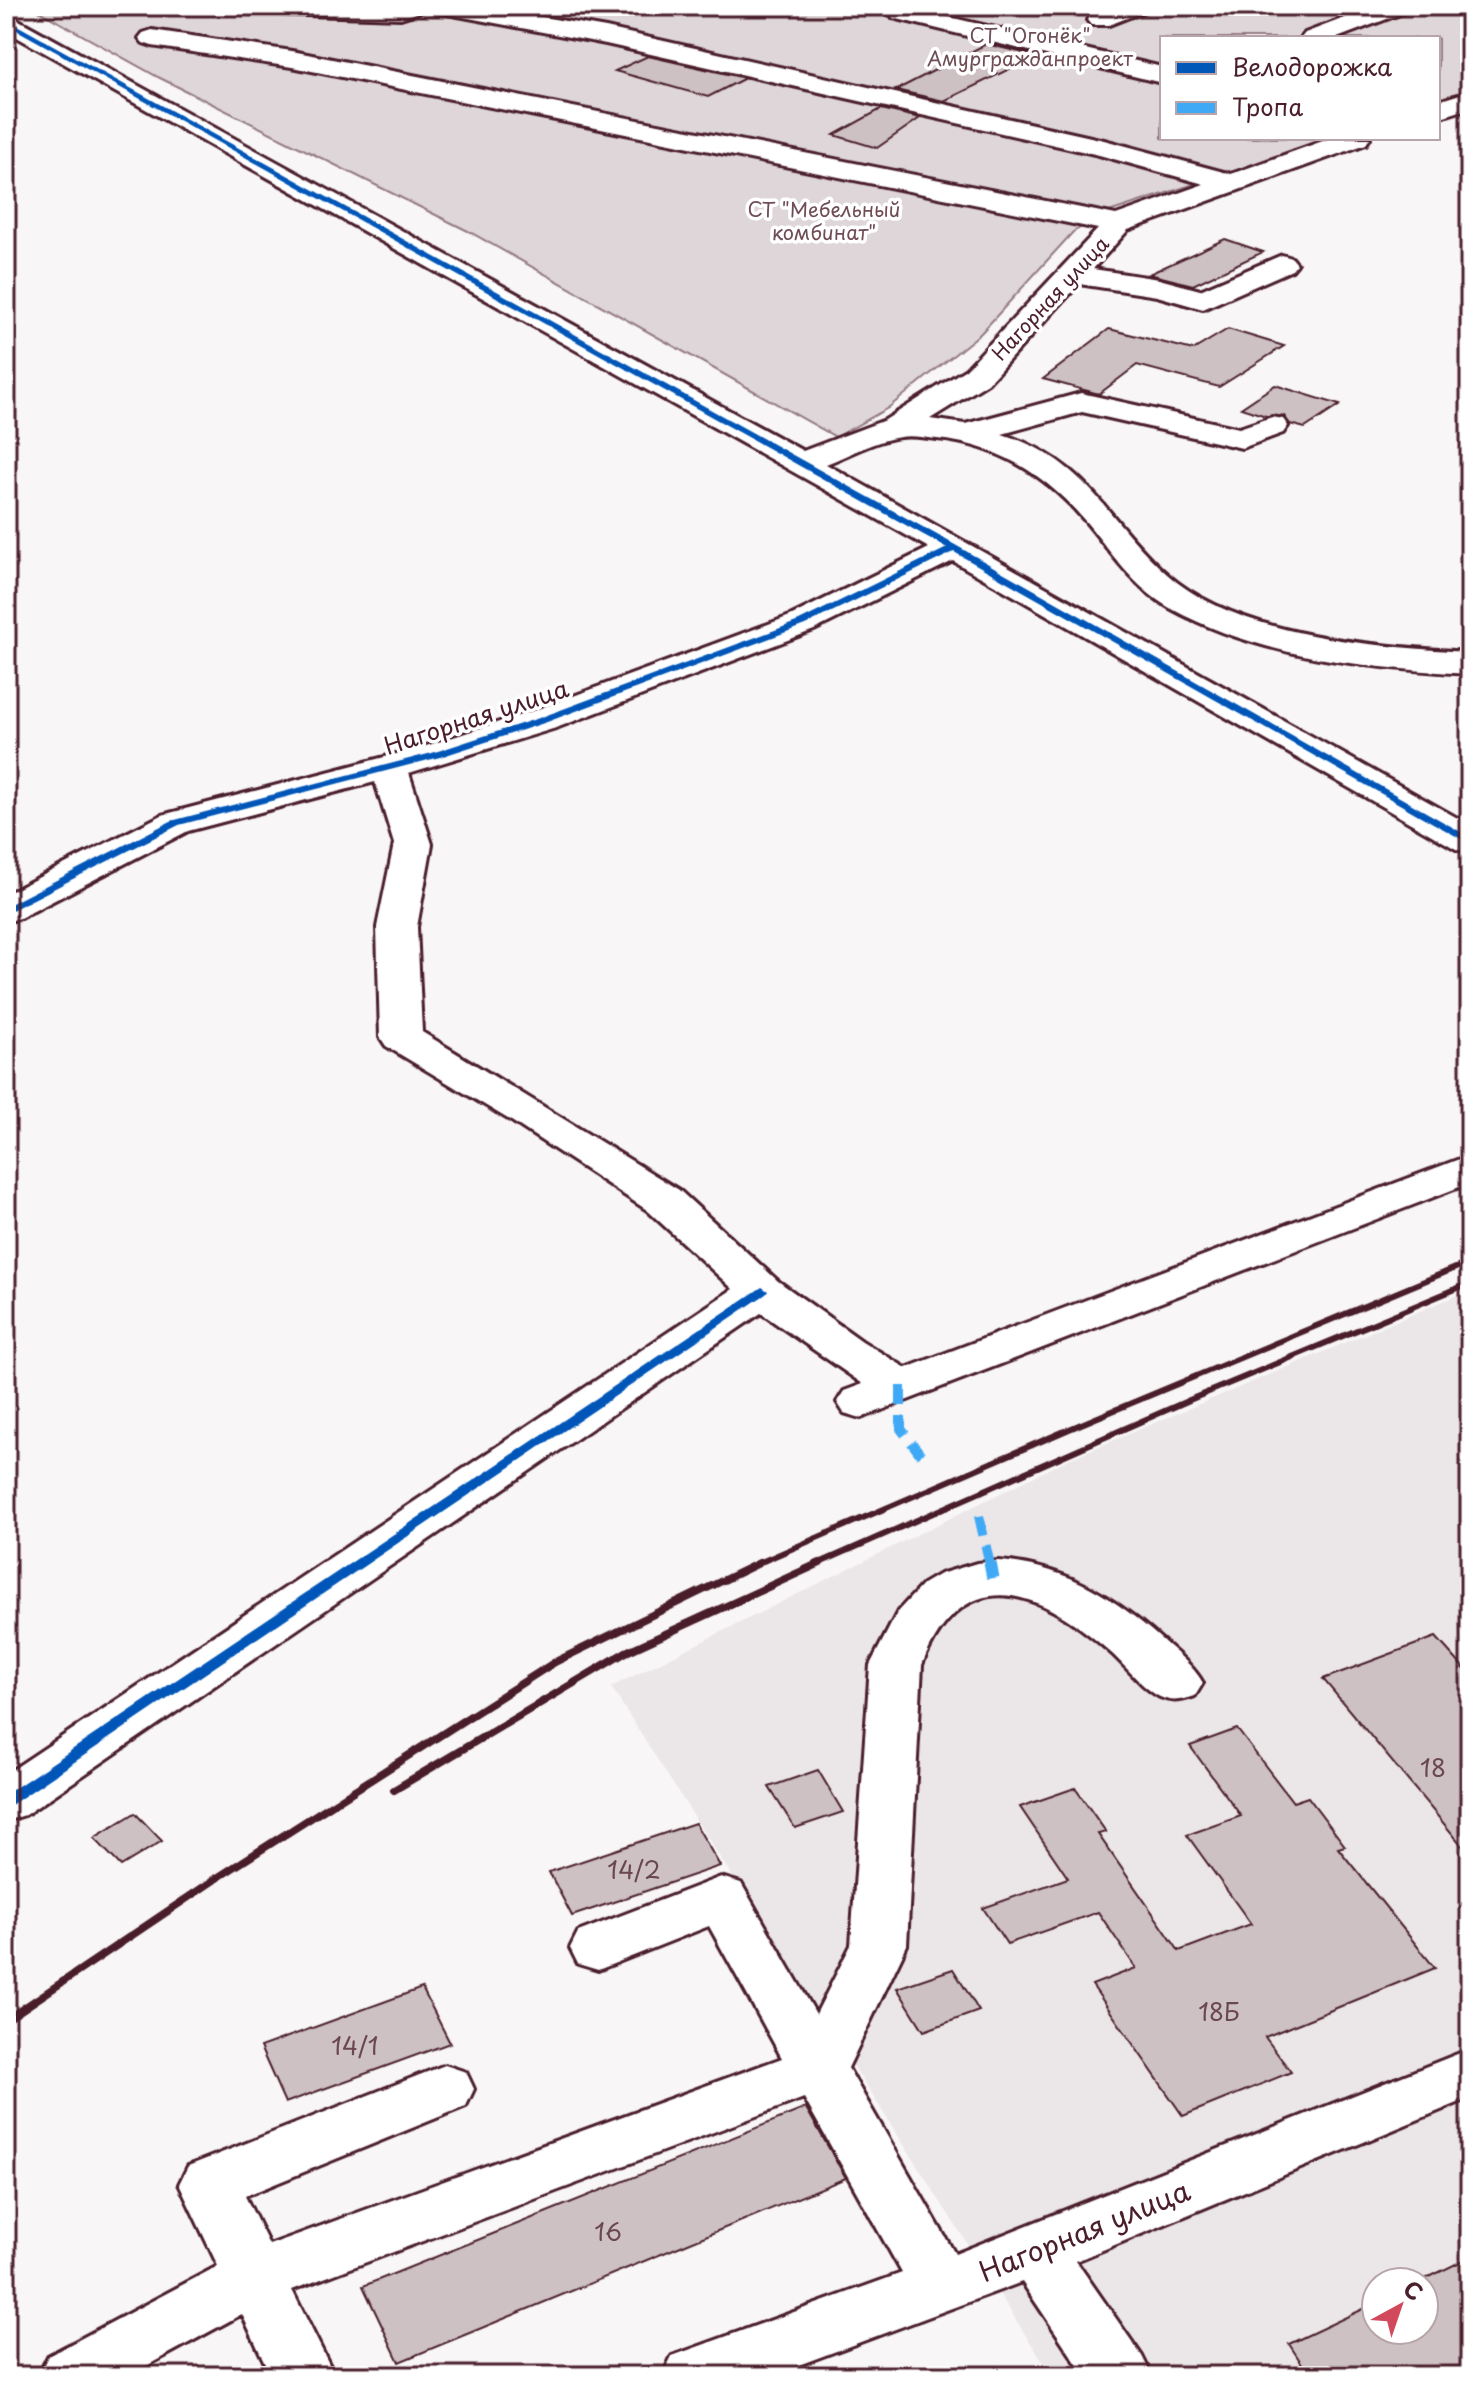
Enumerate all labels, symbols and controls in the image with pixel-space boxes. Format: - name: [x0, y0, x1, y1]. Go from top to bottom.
- park label: СТ "Огонёк" Амургражданпроект: [927, 20, 1133, 73]
- legend: [1160, 36, 1440, 140]
- text: Велодорожка: [1232, 48, 1392, 84]
- text: Тропа: [1232, 88, 1303, 124]
- park label: СТ "Мебельный комбинат": [748, 194, 900, 247]
- street label: Нагорная улица: [984, 229, 1116, 367]
- street label: Нагорная улица: [379, 669, 573, 763]
- house number: 18: [1420, 1749, 1446, 1785]
- house number: 14/2: [607, 1851, 661, 1887]
- house number: 18Б: [1198, 1993, 1240, 2029]
- house number: 14/1: [331, 2027, 379, 2063]
- street label: Нагорная улица: [972, 2168, 1196, 2292]
- house number: 16: [594, 2213, 622, 2249]
- north arrow: [1360, 2266, 1440, 2346]
- text: С: [1397, 2272, 1431, 2307]

